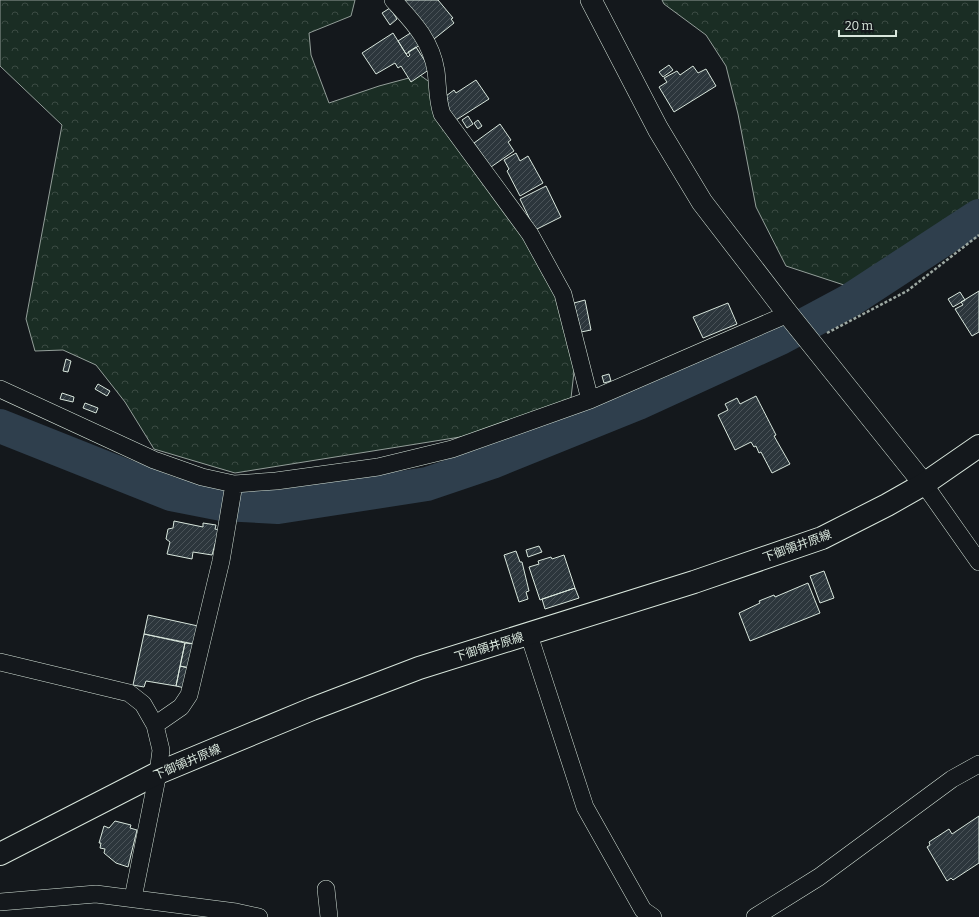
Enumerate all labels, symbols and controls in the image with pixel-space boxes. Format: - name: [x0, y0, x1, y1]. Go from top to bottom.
- scale bar: [839, 12, 896, 38]
- text: 20 m: [845, 19, 874, 33]
- street label: 下御領井原線: [761, 527, 833, 565]
- street label: 下御領井原線: [453, 630, 525, 664]
- street label: 下御領井原線: [151, 741, 223, 783]

